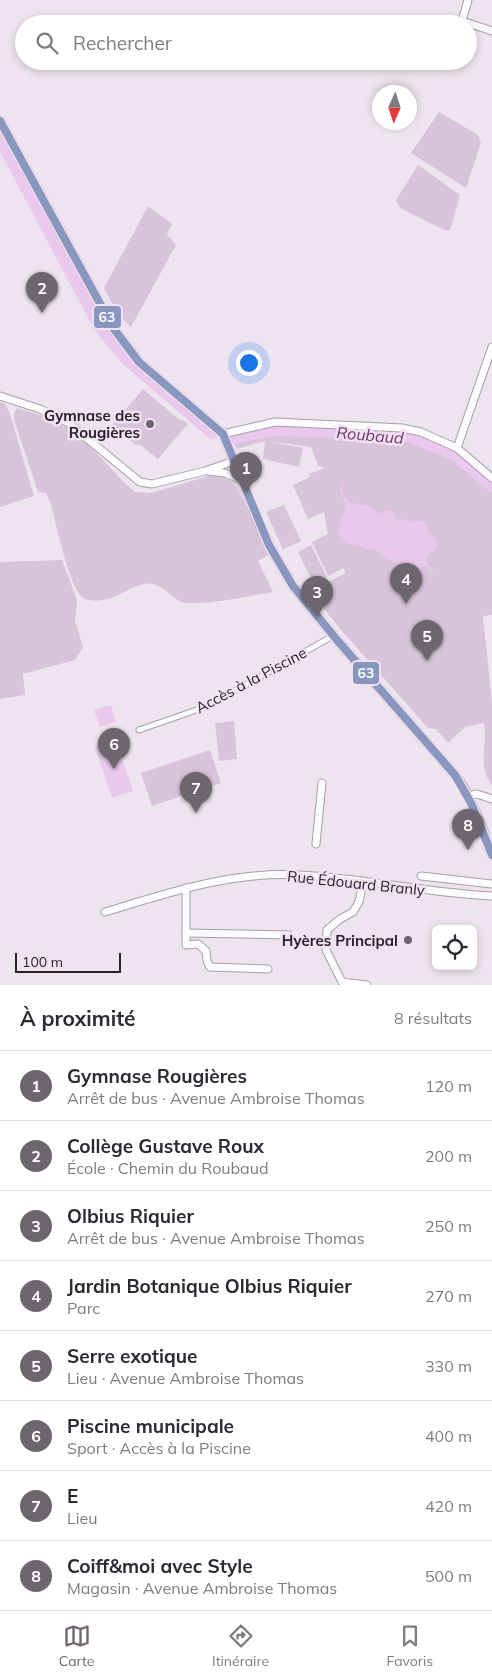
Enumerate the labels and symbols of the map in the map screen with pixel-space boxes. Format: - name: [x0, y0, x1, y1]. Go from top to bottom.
- north arrow: [372, 85, 417, 130]
- pin: 2: [26, 272, 58, 313]
- line badge: 63: [93, 305, 122, 329]
- text: 63: [99, 308, 115, 326]
- your location: [236, 350, 262, 376]
- place label: Gymnase des Rougières: [44, 406, 140, 442]
- marker: Gymnase des Rougières: [144, 418, 156, 430]
- water label: Roubaud: [336, 422, 405, 448]
- pin: 1: [230, 452, 262, 493]
- pin: 4: [390, 563, 422, 604]
- pin: 3: [301, 576, 333, 617]
- pin: 5: [411, 620, 443, 661]
- street label: Accès à la Piscine: [192, 643, 310, 717]
- line badge: 63: [352, 661, 380, 685]
- text: 63: [358, 664, 374, 682]
- pin: 6: [98, 728, 130, 769]
- pin: 7: [180, 772, 212, 813]
- pin: 8: [452, 809, 484, 850]
- street label: Rue Édouard Branly: [286, 866, 426, 900]
- place label: Hyères Principal: [282, 931, 398, 950]
- marker: Hyères Principal: [402, 934, 414, 946]
- scale bar: [15, 950, 121, 973]

